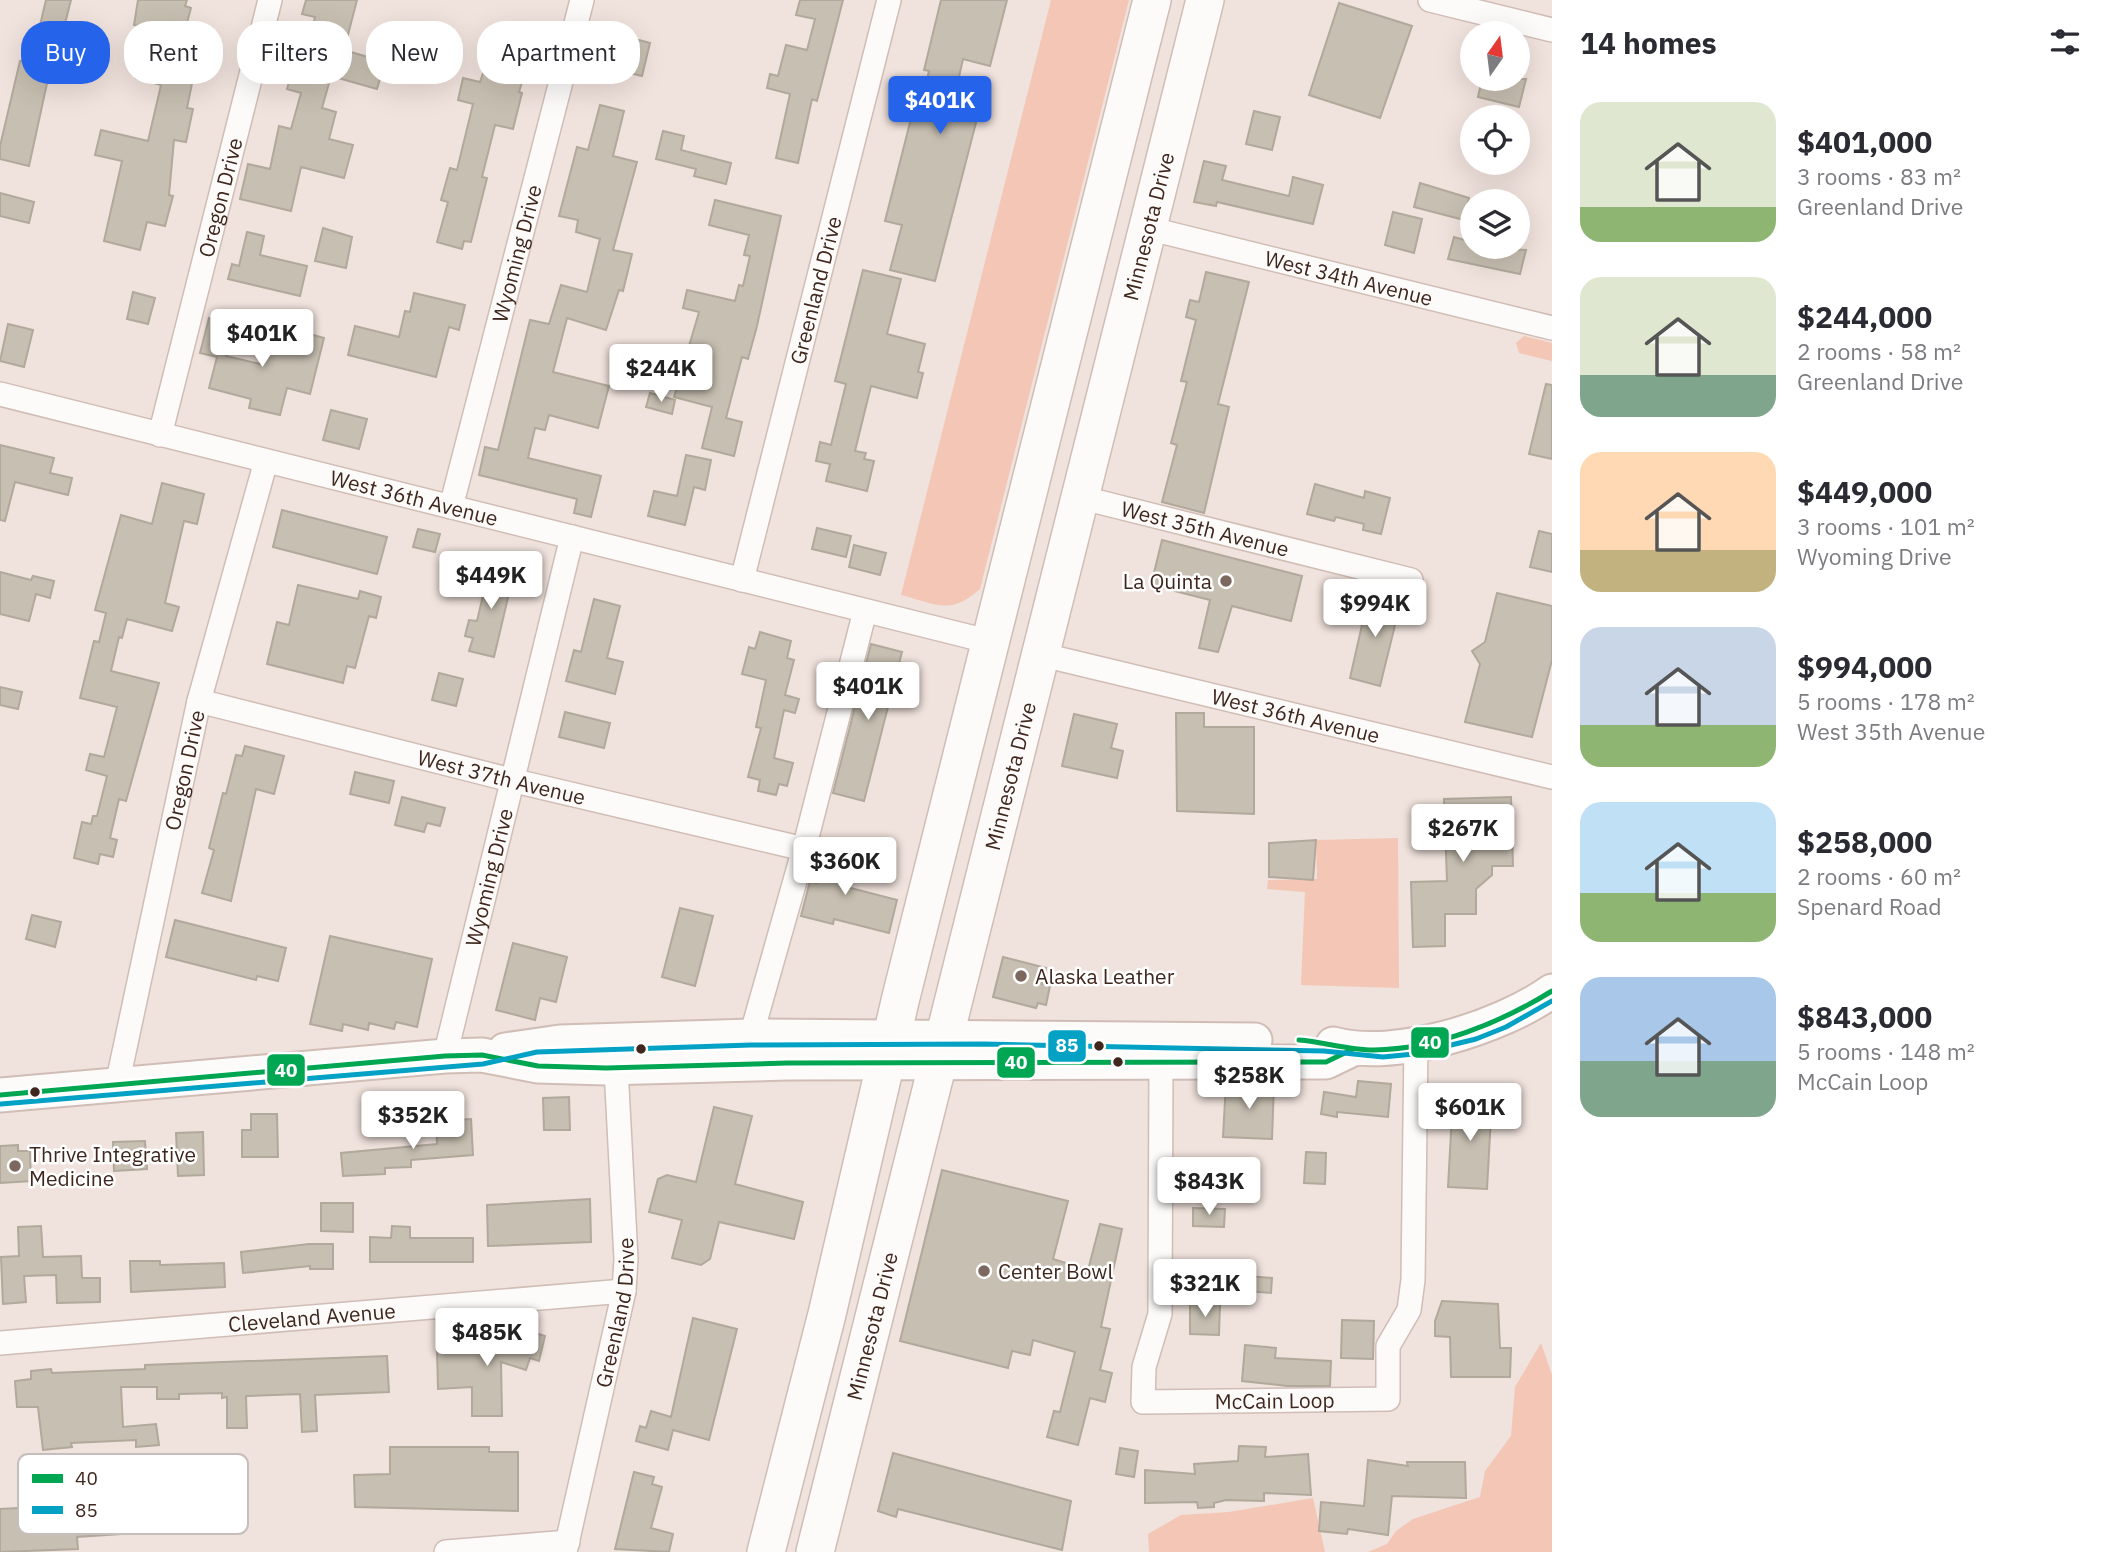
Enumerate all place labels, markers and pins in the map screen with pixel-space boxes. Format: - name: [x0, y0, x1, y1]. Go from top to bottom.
- pin: $401K: [891, 76, 989, 136]
- pin: $401K: [213, 310, 311, 369]
- pin: $244K: [612, 344, 710, 404]
- pin: $449K: [442, 552, 540, 611]
- place label: La Quinta: [1123, 567, 1212, 595]
- marker: La Quinta: [1218, 573, 1234, 589]
- pin: $994K: [1326, 580, 1424, 639]
- pin: $401K: [819, 662, 917, 722]
- pin: $267K: [1414, 804, 1512, 864]
- pin: $360K: [796, 838, 894, 897]
- place label: Alaska Leather: [1035, 962, 1175, 990]
- marker: Alaska Leather: [1013, 968, 1029, 984]
- unlabelled marker: [1092, 1039, 1106, 1053]
- unlabelled marker: [634, 1042, 648, 1056]
- pin: $258K: [1200, 1052, 1298, 1111]
- unlabelled marker: [1111, 1055, 1125, 1069]
- pin: $601K: [1421, 1084, 1519, 1143]
- unlabelled marker: [28, 1085, 42, 1099]
- pin: $352K: [364, 1092, 462, 1151]
- place label: Thrive Integrative Medicine: [29, 1140, 196, 1192]
- marker: Thrive Integrative Medicine: [7, 1158, 23, 1174]
- pin: $843K: [1160, 1158, 1258, 1217]
- place label: Center Bowl: [998, 1257, 1113, 1285]
- pin: $321K: [1156, 1260, 1254, 1319]
- marker: Center Bowl: [976, 1263, 992, 1279]
- pin: $485K: [438, 1308, 536, 1368]

